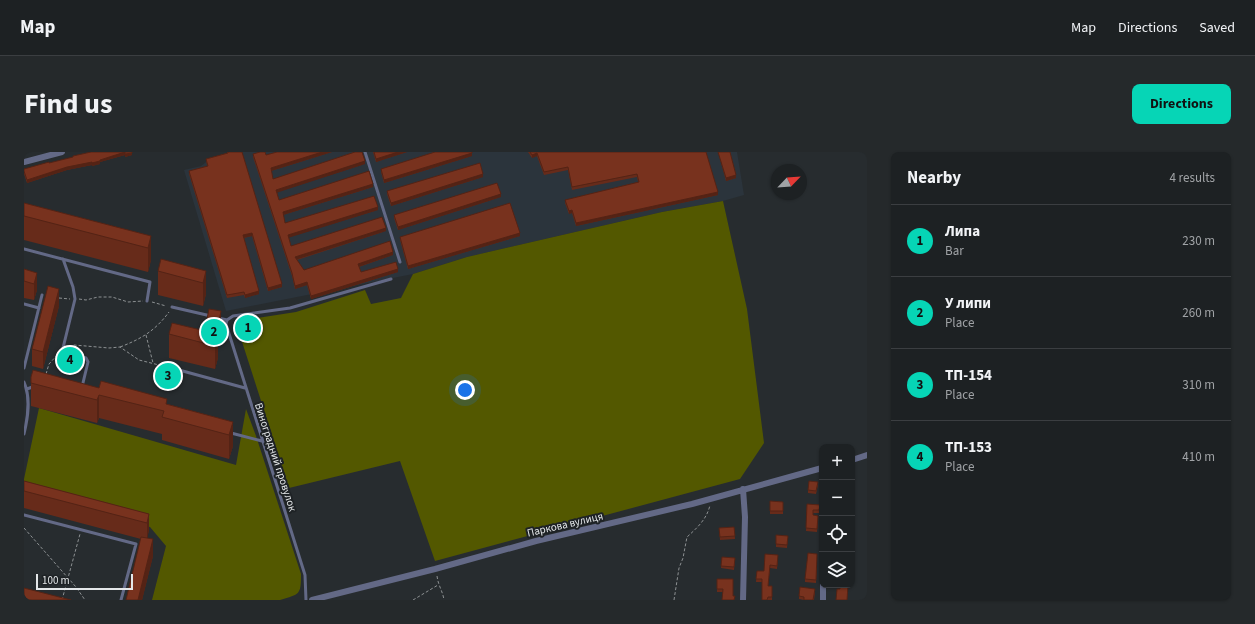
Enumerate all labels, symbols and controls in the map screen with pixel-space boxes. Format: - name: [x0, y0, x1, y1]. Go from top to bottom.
- text: Map: [20, 14, 55, 41]
- text: Map: [1071, 18, 1096, 38]
- text: Directions: [1118, 18, 1177, 38]
- text: Saved: [1199, 18, 1235, 38]
- text: Find us: [24, 84, 112, 124]
- button: Directions: [1132, 84, 1231, 124]
- north arrow: [771, 164, 807, 200]
- text: Nearby: [907, 166, 961, 190]
- text: 4 results: [1170, 169, 1215, 187]
- text: Липа: [945, 221, 980, 242]
- text: 1: [917, 232, 923, 250]
- text: 230 m: [1182, 232, 1215, 250]
- text: Bar: [945, 242, 964, 260]
- text: У липи: [945, 293, 991, 314]
- text: 2: [917, 304, 923, 322]
- text: 260 m: [1182, 304, 1215, 322]
- pin: 1: [235, 313, 261, 343]
- text: Place: [945, 314, 974, 332]
- pin: 2: [201, 317, 227, 347]
- pin: 4: [57, 345, 83, 375]
- pin: 3: [155, 361, 181, 391]
- text: ТП-154: [945, 365, 992, 386]
- text: 3: [917, 376, 923, 394]
- text: 310 m: [1182, 376, 1215, 394]
- your location: [455, 380, 475, 400]
- text: Place: [945, 386, 974, 404]
- street label: Виноградний провулок: [251, 401, 300, 514]
- text: ТП-153: [945, 437, 992, 458]
- map controls: [819, 444, 855, 588]
- button: +: [819, 444, 855, 480]
- text: 4: [917, 448, 923, 466]
- text: 410 m: [1182, 448, 1215, 466]
- text: Place: [945, 458, 974, 476]
- button: −: [819, 480, 855, 516]
- street label: Паркова вулиця: [526, 508, 605, 541]
- button: locate: [819, 516, 855, 552]
- button: layers: [819, 552, 855, 588]
- scale bar: [36, 572, 133, 591]
- text: 100 m: [42, 573, 70, 588]

